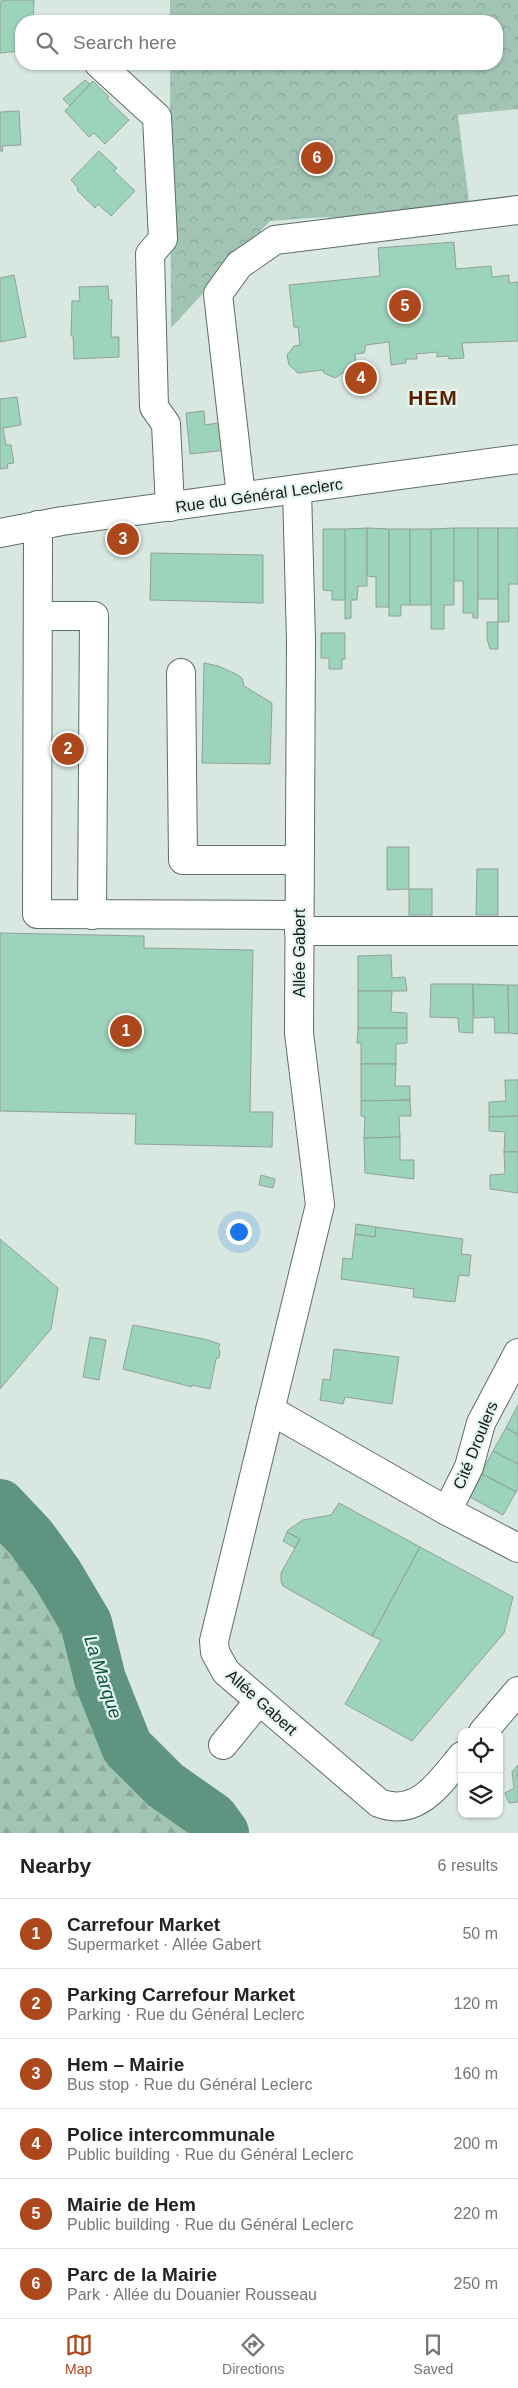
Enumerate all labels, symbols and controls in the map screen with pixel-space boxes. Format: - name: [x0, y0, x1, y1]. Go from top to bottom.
- search box: [15, 15, 503, 70]
- icon: search: [33, 29, 61, 57]
- text: Search here: [73, 32, 177, 53]
- pin: 6: [301, 139, 333, 177]
- pin: 5: [389, 287, 421, 325]
- pin: 4: [345, 359, 377, 397]
- district label: HEM: [408, 386, 458, 409]
- street label: Rue du Général Leclerc: [174, 475, 344, 516]
- pin: 3: [107, 520, 139, 558]
- pin: 2: [52, 730, 84, 768]
- street label: Allée Gabert: [291, 908, 308, 997]
- pin: 1: [110, 1012, 142, 1050]
- your location: [226, 1219, 252, 1245]
- street label: Cité Droulers: [450, 1399, 501, 1492]
- water label: La Marque: [80, 1633, 126, 1721]
- street label: Allée Gabert: [223, 1666, 301, 1739]
- map controls: [458, 1728, 503, 1818]
- button: locate: [458, 1728, 503, 1773]
- button: layers: [458, 1773, 503, 1818]
- text: Nearby: [20, 1854, 91, 1877]
- text: 6 results: [438, 1857, 498, 1874]
- text: Carrefour Market: [67, 1914, 220, 1935]
- text: 1: [32, 1925, 40, 1942]
- text: 50 m: [462, 1925, 498, 1942]
- text: Supermarket · Allée Gabert: [67, 1936, 261, 1953]
- text: Parking Carrefour Market: [67, 1984, 295, 2005]
- text: 2: [32, 1995, 40, 2012]
- text: 120 m: [454, 1995, 498, 2012]
- text: Parking · Rue du Général Leclerc: [67, 2006, 304, 2023]
- text: Hem – Mairie: [67, 2054, 184, 2075]
- text: 3: [32, 2065, 40, 2082]
- text: 160 m: [454, 2065, 498, 2082]
- text: Bus stop · Rue du Général Leclerc: [67, 2076, 312, 2093]
- text: Police intercommunale: [67, 2124, 275, 2145]
- text: 4: [32, 2135, 40, 2152]
- text: 200 m: [454, 2135, 498, 2152]
- text: Public building · Rue du Général Leclerc: [67, 2146, 353, 2163]
- text: Mairie de Hem: [67, 2194, 196, 2215]
- text: 5: [32, 2205, 40, 2222]
- text: 220 m: [454, 2205, 498, 2222]
- text: Public building · Rue du Général Leclerc: [67, 2216, 353, 2233]
- text: Parc de la Mairie: [67, 2264, 217, 2285]
- text: 6: [32, 2275, 40, 2292]
- text: 250 m: [454, 2275, 498, 2292]
- text: Park · Allée du Douanier Rousseau: [67, 2286, 317, 2303]
- tab: Map: [65, 2331, 93, 2377]
- tab: Directions: [222, 2331, 284, 2377]
- tab: Saved: [414, 2331, 453, 2377]

